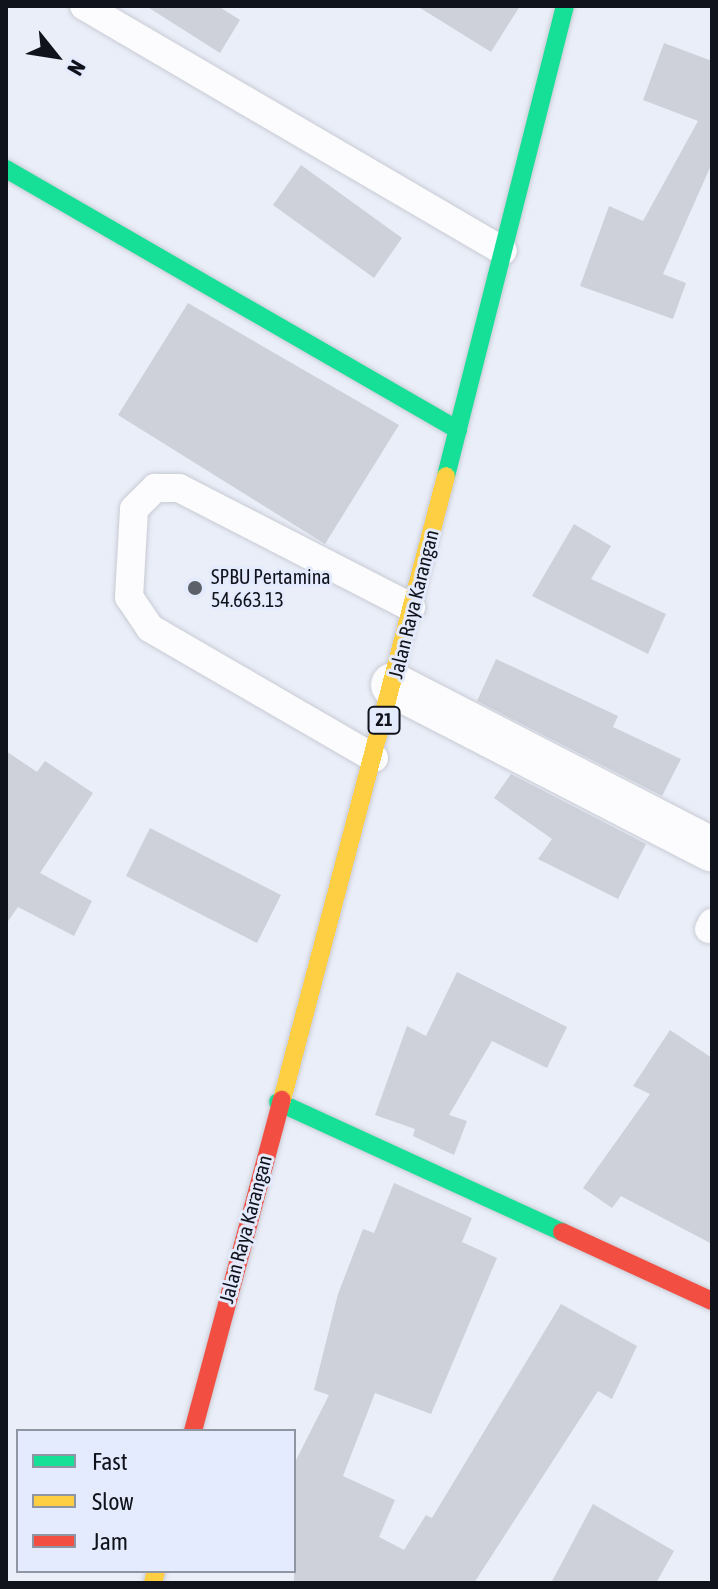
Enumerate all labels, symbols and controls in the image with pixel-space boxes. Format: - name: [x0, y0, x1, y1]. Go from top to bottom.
- north arrow: [16, 16, 96, 96]
- text: N: [62, 56, 91, 80]
- street label: Jalan Raya Karangan: [383, 527, 443, 681]
- place label: SPBU Pertamina 54.663.13: [211, 564, 331, 611]
- marker: SPBU Pertamina 54.663.13: [186, 579, 204, 597]
- road number: 21: [366, 706, 402, 734]
- street label: Jalan Raya Karangan: [214, 1152, 276, 1306]
- legend: [16, 1429, 296, 1573]
- text: Fast: [92, 1448, 128, 1475]
- text: Slow: [92, 1488, 134, 1515]
- text: Jam: [92, 1528, 128, 1555]

